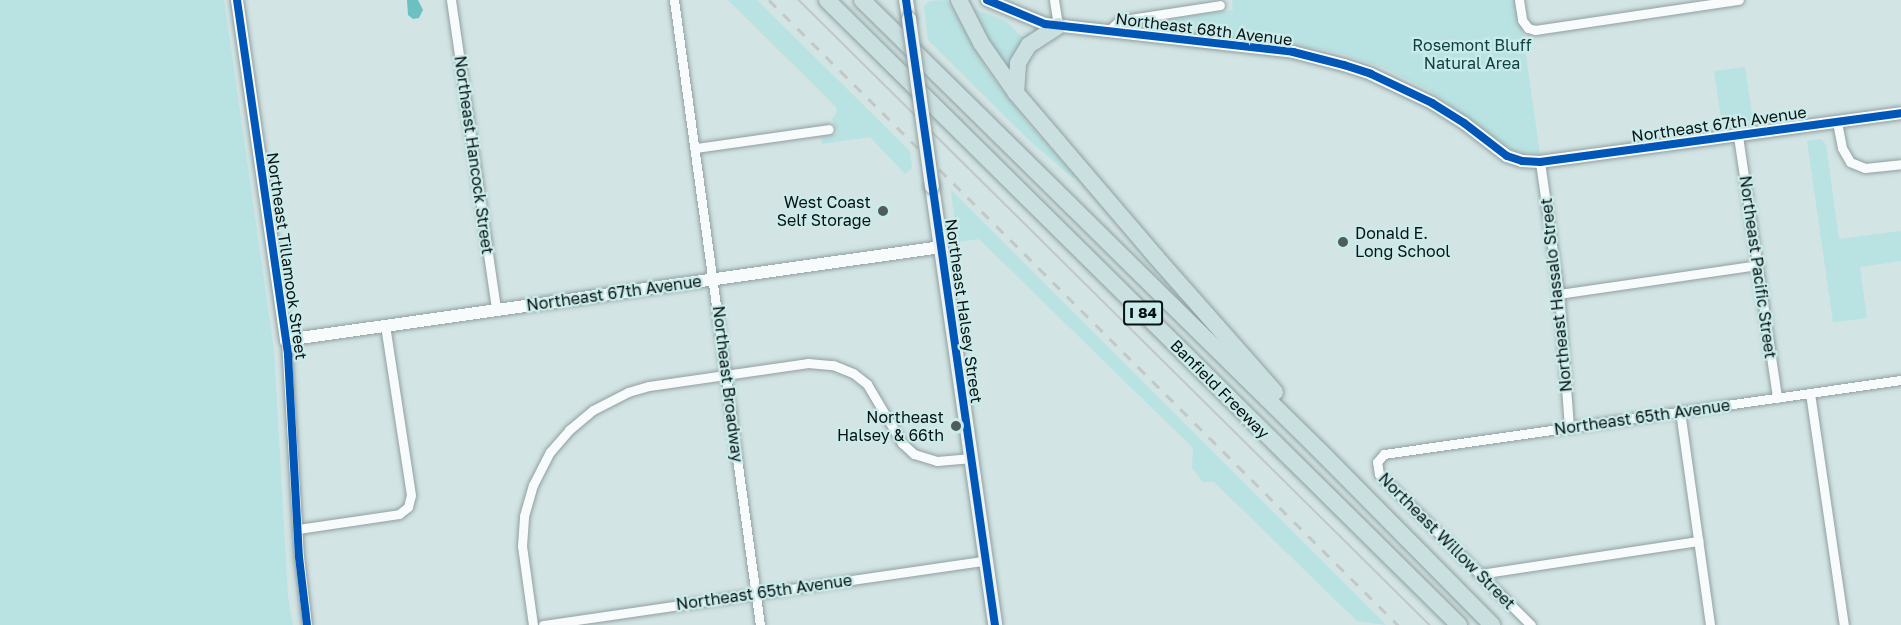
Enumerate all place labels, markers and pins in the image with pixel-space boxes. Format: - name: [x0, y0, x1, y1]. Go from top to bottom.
- place label: West Coast Self Storage: [777, 192, 871, 230]
- marker: West Coast Self Storage: [876, 204, 890, 218]
- place label: Donald E. Long School: [1355, 223, 1450, 261]
- marker: Donald E. Long School: [1336, 235, 1350, 249]
- place label: Northeast Halsey & 66th: [837, 407, 944, 445]
- marker: Northeast Halsey & 66th: [949, 419, 963, 433]

